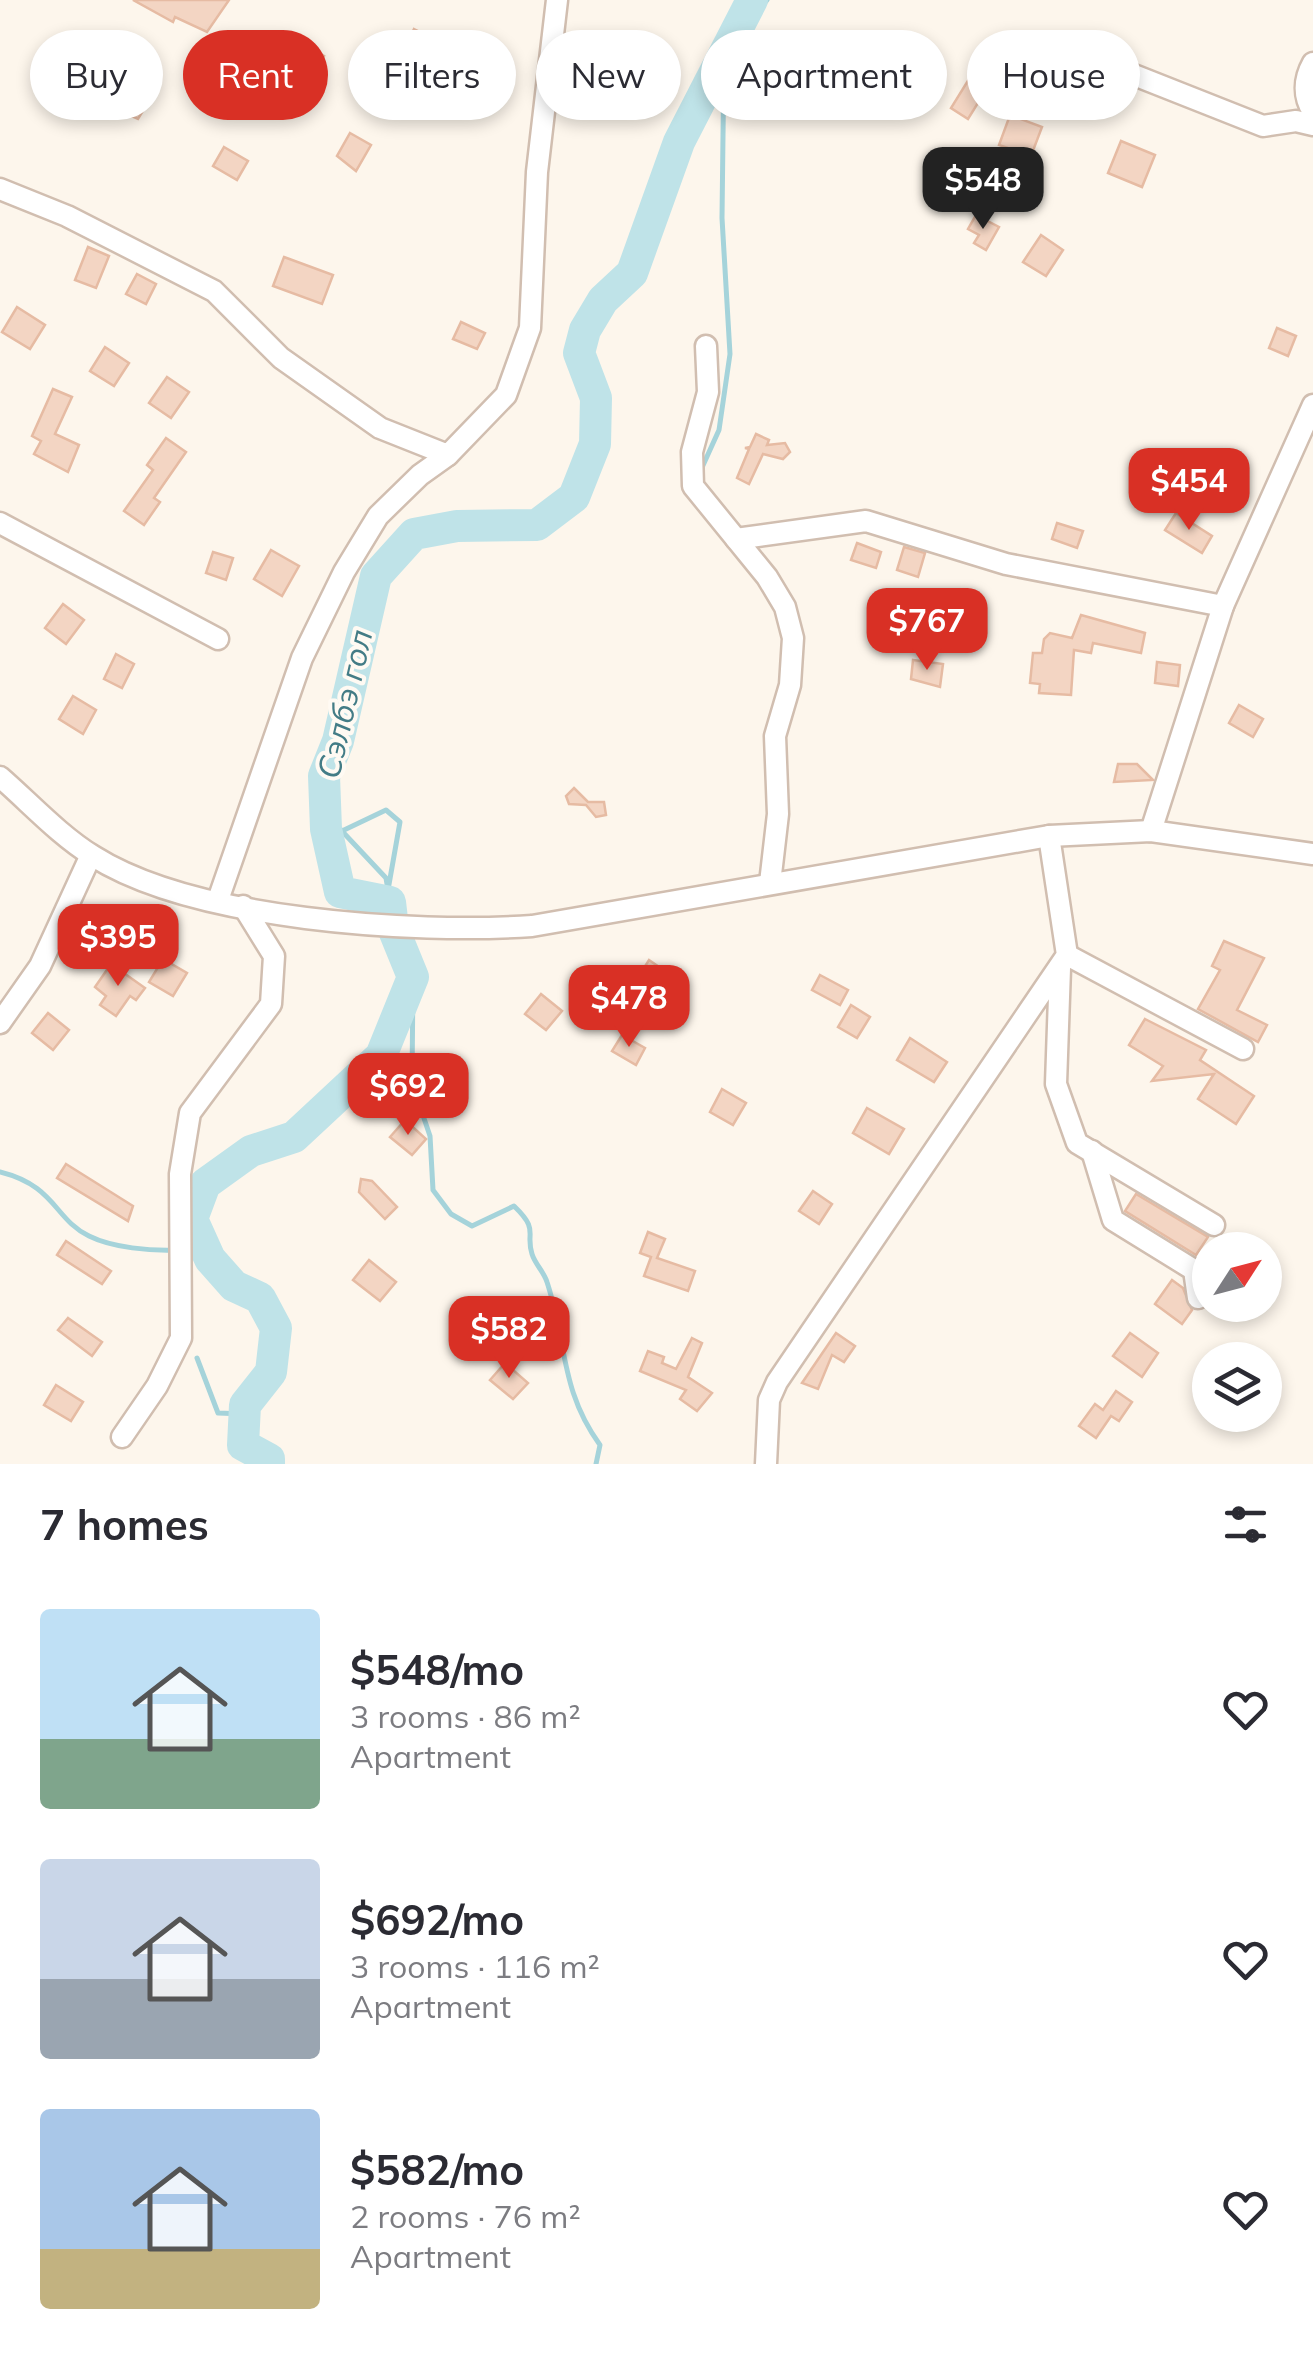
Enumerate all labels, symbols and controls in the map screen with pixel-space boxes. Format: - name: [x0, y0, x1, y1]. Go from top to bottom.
- chip: Buy: [30, 30, 163, 120]
- chip: Rent: [183, 30, 328, 120]
- chip: Filters: [348, 30, 516, 120]
- chip: New: [536, 30, 681, 120]
- chip: Apartment: [701, 30, 947, 120]
- chip: House: [967, 30, 1140, 120]
- pin: $548: [924, 147, 1042, 232]
- text: $548: [945, 159, 1021, 199]
- pin: $454: [1130, 448, 1248, 533]
- text: $454: [1151, 460, 1227, 500]
- pin: $767: [868, 588, 986, 673]
- text: $767: [889, 600, 965, 640]
- water label: Сэлбэ гол: [307, 625, 381, 782]
- pin: $395: [59, 904, 177, 989]
- text: $395: [80, 916, 156, 956]
- pin: $478: [570, 965, 688, 1050]
- text: $478: [591, 977, 667, 1017]
- pin: $692: [349, 1053, 467, 1138]
- text: $692: [370, 1065, 446, 1105]
- north arrow: [1192, 1232, 1282, 1322]
- map controls: [1192, 1232, 1282, 1432]
- pin: $582: [450, 1296, 568, 1381]
- text: $582: [471, 1308, 547, 1348]
- button: layers: [1192, 1342, 1282, 1432]
- icon: filters: [1218, 1497, 1273, 1552]
- text: 7 homes: [40, 1498, 209, 1551]
- text: $548/mo: [350, 1643, 524, 1696]
- icon: home: [120, 1649, 240, 1769]
- icon: heart: [1218, 1682, 1273, 1737]
- text: 3 rooms · 86 m²: [350, 1696, 581, 1736]
- text: Apartment: [350, 1736, 511, 1776]
- text: $692/mo: [350, 1893, 524, 1946]
- icon: home: [120, 1899, 240, 2019]
- icon: heart: [1218, 1932, 1273, 1987]
- text: 3 rooms · 116 m²: [350, 1946, 600, 1986]
- text: Apartment: [350, 1986, 511, 2026]
- text: $582/mo: [350, 2143, 524, 2196]
- icon: home: [120, 2149, 240, 2269]
- icon: heart: [1218, 2182, 1273, 2237]
- text: 2 rooms · 76 m²: [350, 2196, 581, 2236]
- text: Apartment: [350, 2236, 511, 2276]

